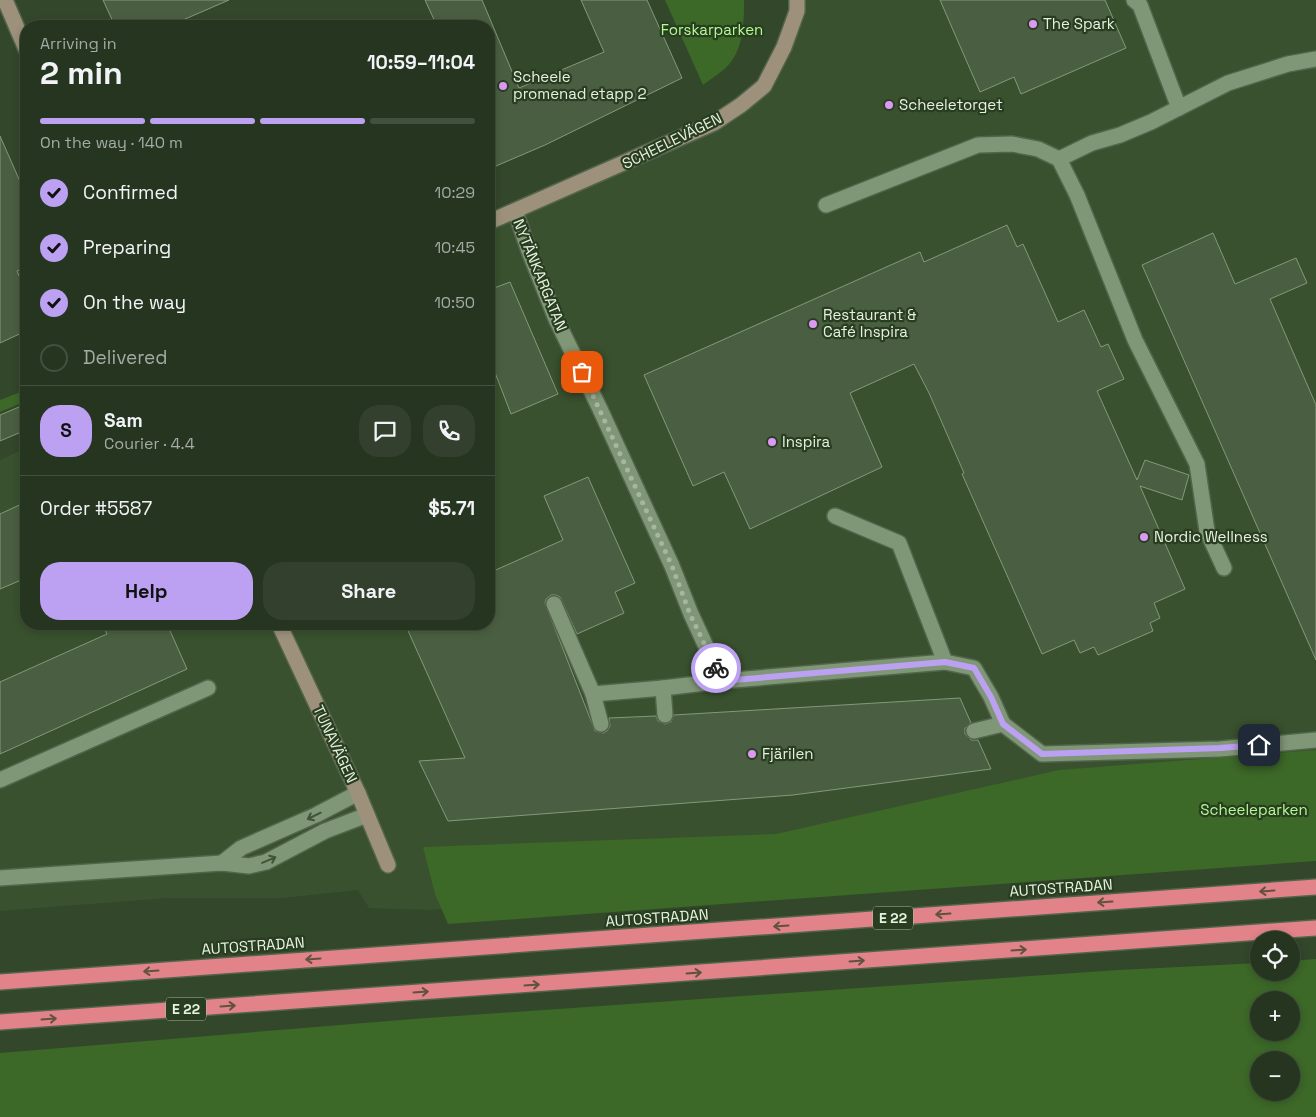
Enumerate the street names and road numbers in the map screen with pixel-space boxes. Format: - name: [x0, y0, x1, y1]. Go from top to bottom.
- street label: SCHEELEVÄGEN: [619, 108, 725, 173]
- street label: NYTÄNKARGATAN: [509, 216, 572, 334]
- street label: TUNAVÄGEN: [309, 702, 362, 786]
- street label: AUTOSTRADAN: [1009, 874, 1113, 901]
- street label: AUTOSTRADAN: [605, 904, 709, 931]
- road number: E 22: [873, 906, 913, 930]
- street label: AUTOSTRADAN: [201, 932, 305, 959]
- road number: E 22: [166, 998, 206, 1021]

